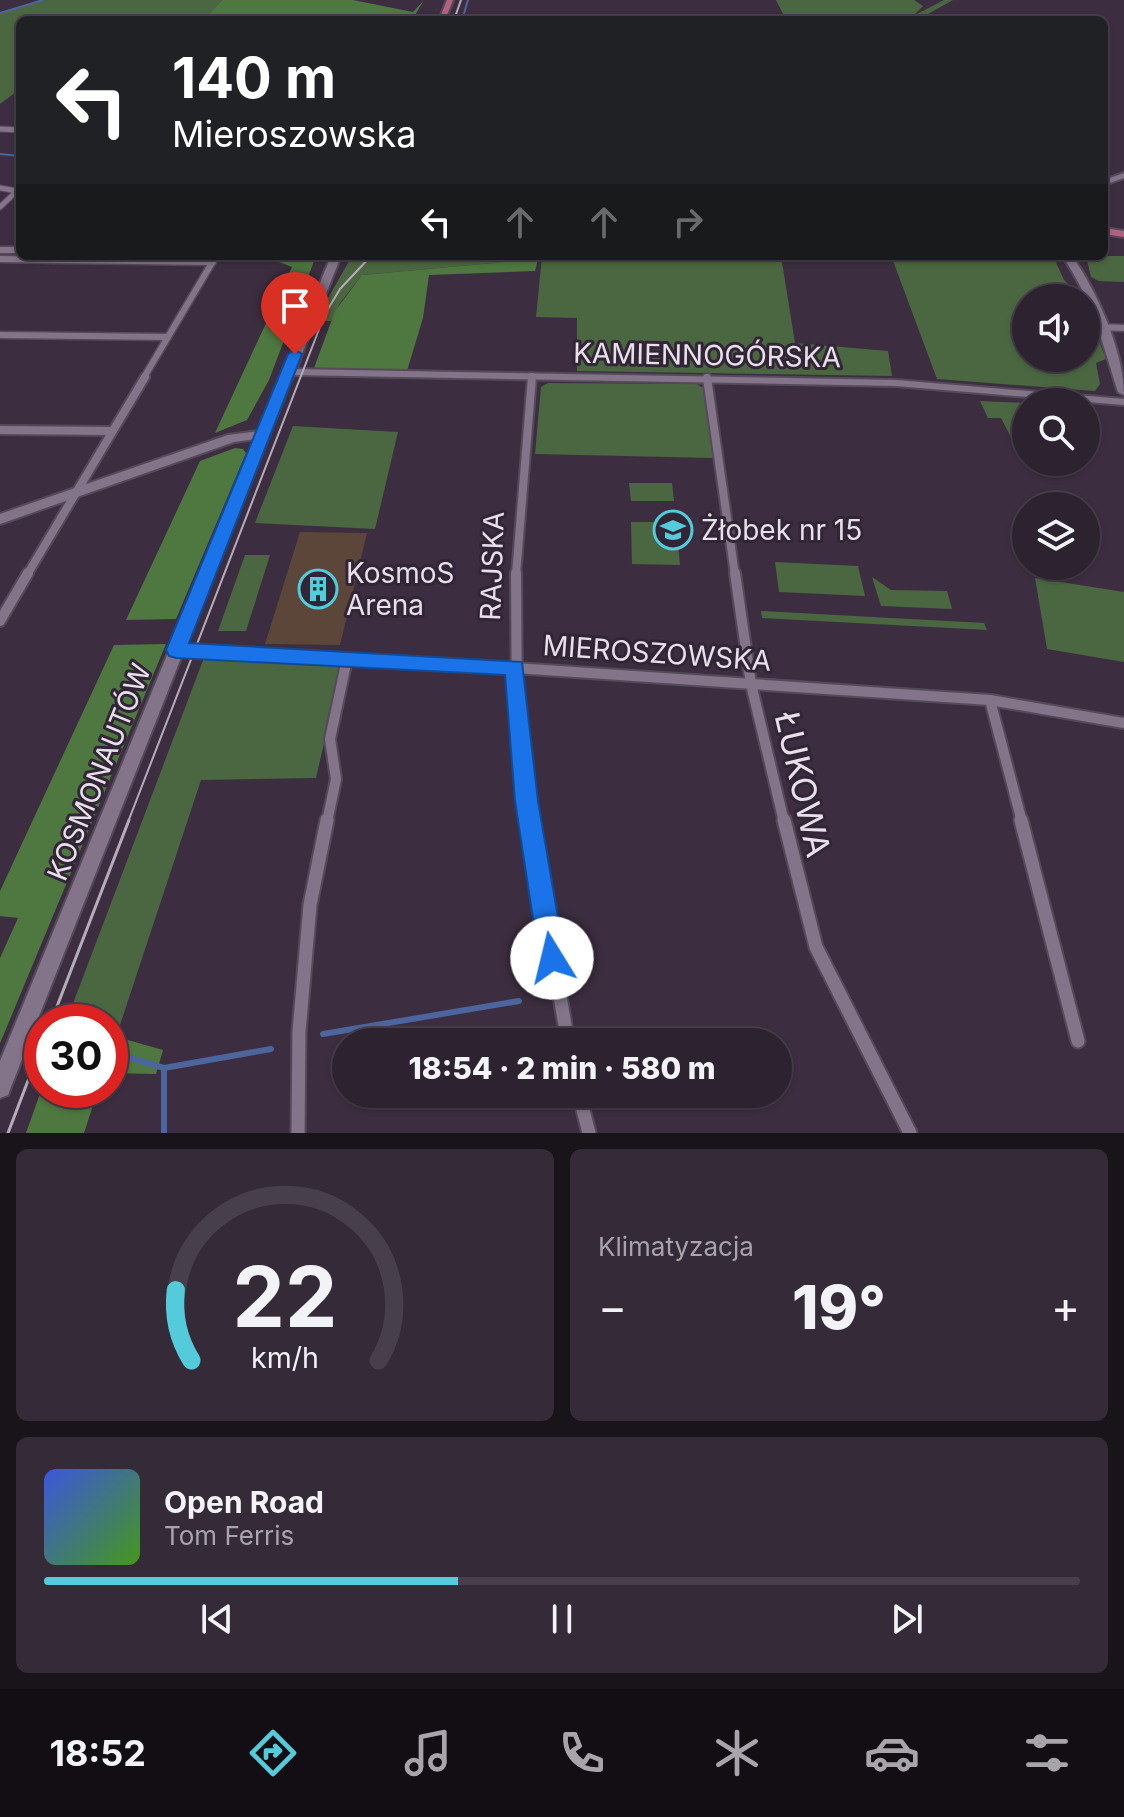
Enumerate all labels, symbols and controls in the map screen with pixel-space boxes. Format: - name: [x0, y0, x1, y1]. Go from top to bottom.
- text: 140 m: [172, 44, 336, 112]
- icon: left: [40, 48, 144, 152]
- text: Mieroszowska: [172, 112, 417, 156]
- icon: left: [414, 200, 458, 244]
- icon: ahead: [498, 200, 542, 244]
- icon: ahead: [582, 200, 626, 244]
- icon: right: [666, 200, 710, 244]
- pin: [261, 272, 329, 354]
- icon: arrive: [273, 284, 317, 328]
- map controls: [1012, 284, 1100, 580]
- button: sound: [1012, 284, 1100, 372]
- street label: KAMIENNOGÓRSKA: [573, 336, 841, 374]
- button: search: [1012, 388, 1100, 476]
- button: layers: [1012, 492, 1100, 580]
- school or university icon: Żłobek nr 15: [652, 509, 694, 551]
- street label: RAJSKA: [473, 511, 511, 621]
- place label: Żłobek nr 15: [701, 513, 862, 547]
- place label: KosmoS Arena: [346, 556, 455, 622]
- building icon: KosmoS Arena: [297, 568, 339, 610]
- street label: MIEROSZOWSKA: [542, 628, 772, 678]
- street label: KOSMONAUTÓW: [40, 659, 158, 885]
- street label: ŁUKOWA: [766, 707, 840, 861]
- position arrow: [510, 916, 594, 1000]
- speed limit sign: 30: [24, 1004, 128, 1108]
- text: 18:54 · 2 min · 580 m: [408, 1050, 716, 1086]
- text: Klimatyzacja: [598, 1231, 754, 1262]
- text: 22: [233, 1246, 337, 1347]
- text: 19°: [792, 1271, 886, 1343]
- text: −: [598, 1280, 627, 1334]
- text: +: [1051, 1280, 1080, 1334]
- text: km/h: [251, 1340, 319, 1375]
- text: Open Road: [164, 1484, 324, 1520]
- text: Tom Ferris: [164, 1520, 294, 1551]
- icon: previous: [195, 1597, 239, 1641]
- icon: pause: [540, 1597, 584, 1641]
- icon: next: [885, 1597, 929, 1641]
- icon: directions: [245, 1725, 301, 1781]
- icon: music: [400, 1725, 456, 1781]
- icon: phone: [554, 1725, 610, 1781]
- icon: climate: [709, 1725, 765, 1781]
- icon: car: [864, 1725, 920, 1781]
- icon: filters: [1019, 1725, 1075, 1781]
- text: 18:52: [49, 1731, 146, 1775]

